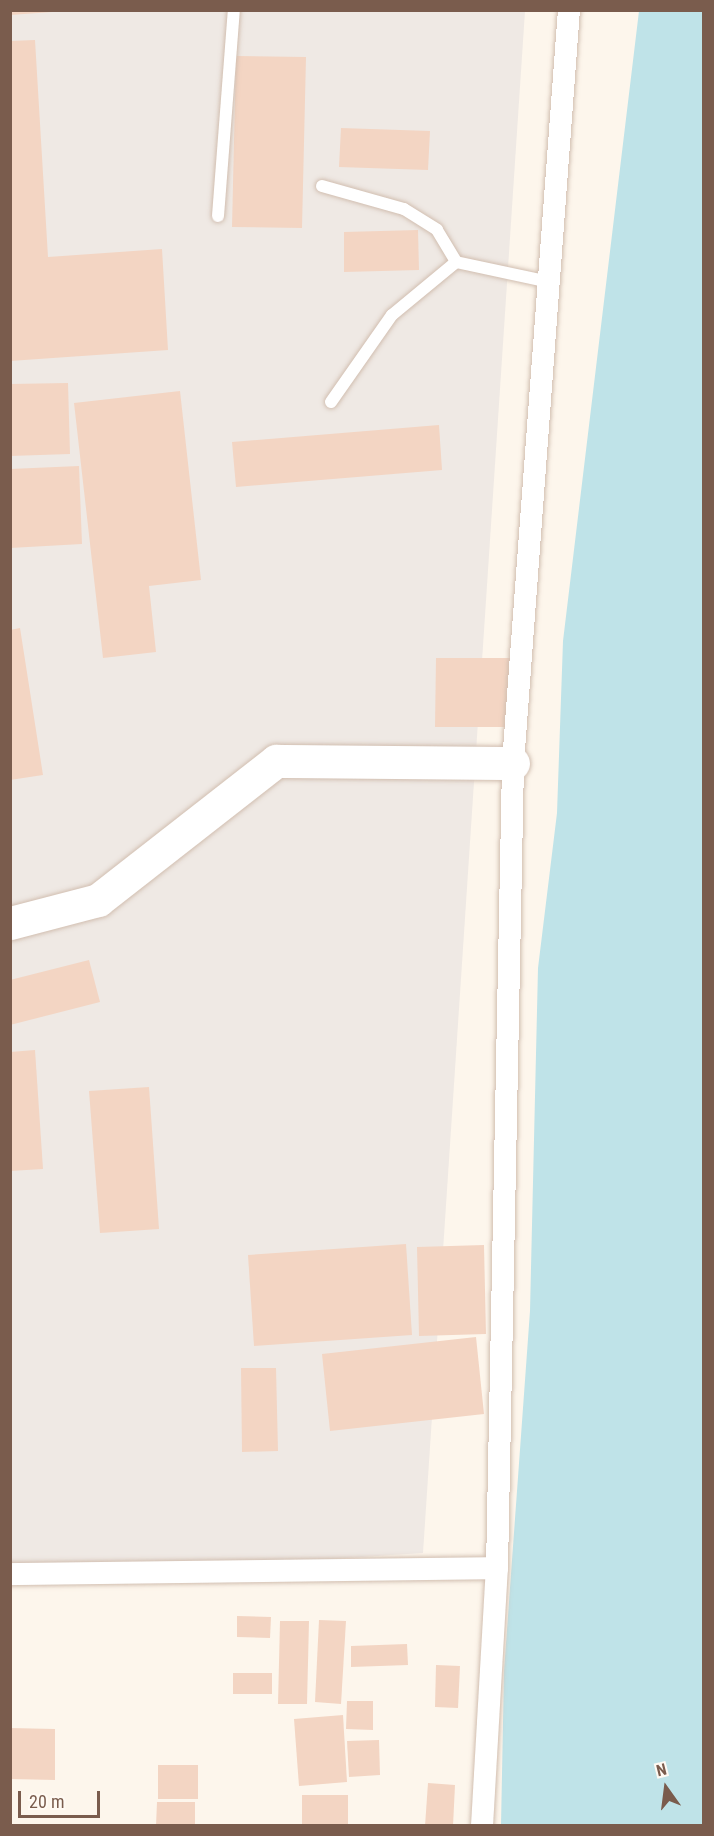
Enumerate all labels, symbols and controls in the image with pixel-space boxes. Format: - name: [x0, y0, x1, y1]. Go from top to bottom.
- north arrow: [636, 1758, 696, 1818]
- text: N: [654, 1760, 669, 1780]
- scale bar: [21, 1779, 104, 1817]
- text: 20 m: [29, 1791, 64, 1812]

